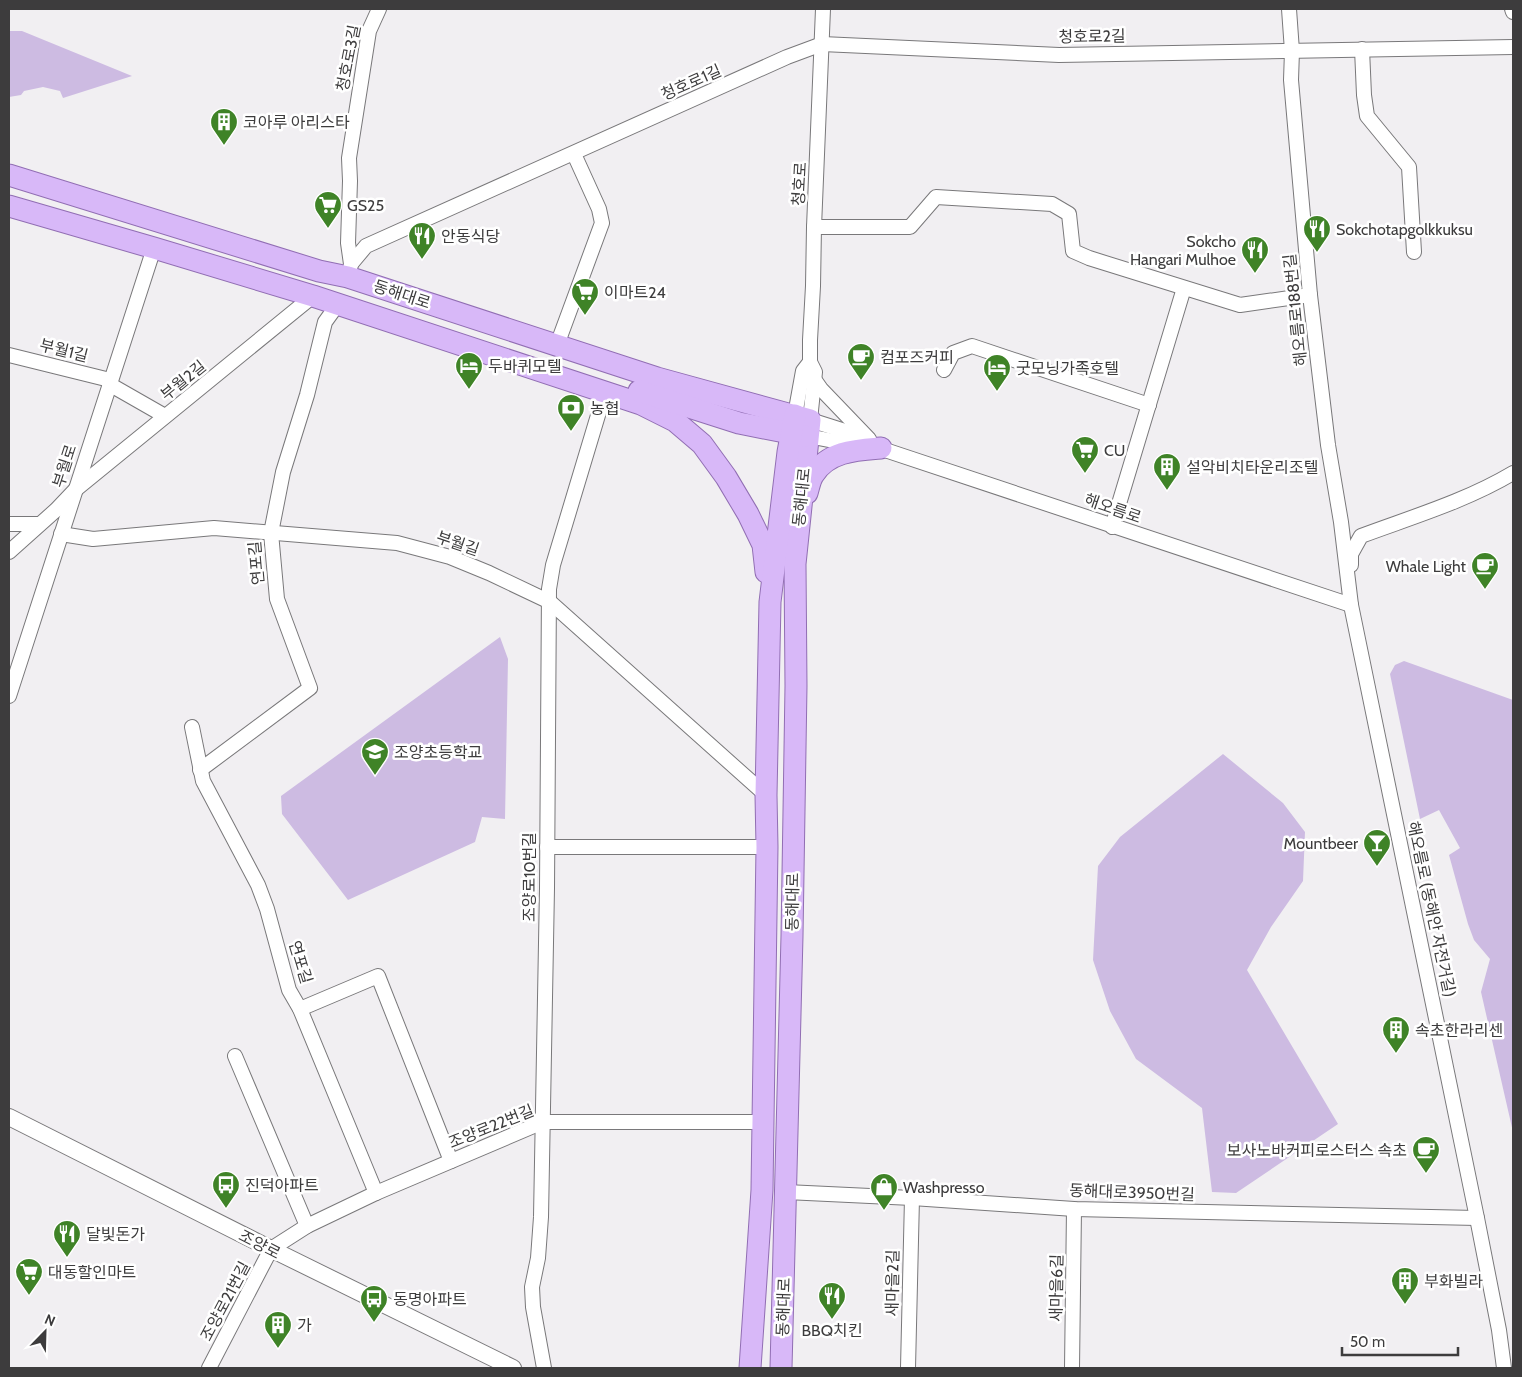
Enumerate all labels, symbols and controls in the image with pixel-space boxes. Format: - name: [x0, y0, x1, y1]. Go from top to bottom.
- street label: 청호로3길: [333, 23, 364, 93]
- street label: 청호로2길: [1058, 26, 1126, 47]
- street label: 청호로1길: [658, 61, 724, 104]
- building icon: 코아루 아리스타: [209, 107, 239, 146]
- place label: 코아루 아리스타: [243, 113, 350, 132]
- street label: 청호로: [789, 161, 810, 207]
- supermarket icon: GS25: [313, 190, 343, 229]
- place label: GS25: [347, 196, 384, 215]
- restaurant icon: Sokchotapgolkkuksu: [1302, 214, 1332, 253]
- place label: Sokchotapgolkkuksu: [1336, 220, 1473, 239]
- restaurant icon: 안동식당: [407, 221, 437, 260]
- place label: 안동식당: [441, 227, 500, 246]
- place label: Sokcho Hangari Mulhoe: [1130, 232, 1236, 269]
- restaurant icon: Sokcho Hangari Mulhoe: [1240, 235, 1270, 274]
- street label: 해오름로188번길: [1280, 253, 1311, 367]
- street label: 동해대로: [371, 276, 433, 313]
- supermarket icon: 이마트24: [570, 277, 600, 316]
- place label: 이마트24: [604, 283, 666, 302]
- street label: 부월1길: [38, 335, 90, 366]
- cafe icon: 컴포즈커피: [846, 342, 876, 381]
- place label: 컴포즈커피: [880, 348, 954, 367]
- hotel icon: 두바퀴모텔: [454, 351, 484, 390]
- hotel icon: 굿모닝가족호텔: [982, 353, 1012, 392]
- street label: 부월2길: [157, 356, 210, 404]
- place label: 두바퀴모텔: [488, 357, 562, 376]
- place label: 굿모닝가족호텔: [1016, 359, 1119, 378]
- bank icon: 농협: [556, 393, 586, 432]
- place label: 농협: [590, 399, 619, 418]
- supermarket icon: CU: [1070, 435, 1100, 474]
- place label: CU: [1104, 441, 1125, 460]
- street label: 부월로: [49, 442, 80, 490]
- building icon: 설악비치타운리조텔: [1152, 452, 1182, 491]
- place label: 설악비치타운리조텔: [1186, 458, 1318, 477]
- street label: 동해대로: [789, 467, 814, 527]
- street label: 해오름로: [1082, 490, 1144, 527]
- street label: 부월길: [434, 527, 482, 560]
- street label: 연포길: [245, 540, 268, 586]
- cafe icon: Whale Light: [1470, 551, 1500, 590]
- place label: Whale Light: [1386, 557, 1467, 576]
- school or university icon: 조양초등학교: [360, 737, 390, 776]
- place label: 조양초등학교: [394, 743, 482, 762]
- street label: 해오름로 (동해안 자전거길): [1404, 820, 1459, 999]
- bar icon: Mountbeer: [1362, 828, 1392, 867]
- street label: 조양로10번길: [520, 832, 539, 922]
- place label: Mountbeer: [1283, 834, 1359, 853]
- street label: 동해대로: [782, 872, 803, 932]
- street label: 연포길: [285, 938, 316, 986]
- building icon: 속초한라리센: [1381, 1015, 1411, 1054]
- place label: 속초한라리센: [1415, 1021, 1503, 1040]
- street label: 조양로22번길: [446, 1101, 537, 1152]
- cafe icon: 보사노바커피로스터스 속초: [1411, 1135, 1441, 1174]
- place label: 보사노바커피로스터스 속초: [1227, 1141, 1407, 1160]
- bus stop icon: 진덕아파트: [211, 1170, 241, 1209]
- shop icon: Washpresso: [869, 1172, 899, 1211]
- place label: 진덕아파트: [245, 1176, 319, 1195]
- place label: Washpresso: [903, 1178, 985, 1197]
- street label: 동해대로3950번길: [1069, 1181, 1195, 1204]
- restaurant icon: 달빛돈가: [52, 1219, 82, 1258]
- place label: 달빛돈가: [86, 1225, 145, 1244]
- street label: 조양로: [236, 1226, 284, 1263]
- street label: 새마을2길: [882, 1249, 903, 1317]
- street label: 새마을6길: [1046, 1254, 1067, 1322]
- supermarket icon: 대동할인마트: [14, 1257, 44, 1296]
- street label: 조양로21번길: [197, 1258, 254, 1344]
- place label: 대동할인마트: [48, 1263, 136, 1282]
- building icon: 부화빌라: [1390, 1266, 1420, 1305]
- place label: 부화빌라: [1424, 1272, 1483, 1291]
- street label: 동해대로: [773, 1277, 794, 1337]
- restaurant icon: BBQ치킨: [817, 1281, 847, 1320]
- bus stop icon: 동명아파트: [359, 1284, 389, 1323]
- place label: 동명아파트: [393, 1290, 467, 1309]
- north arrow: [20, 1307, 70, 1357]
- text: N: [42, 1310, 58, 1330]
- building icon: 가: [263, 1310, 293, 1349]
- place label: 가: [297, 1316, 312, 1335]
- place label: BBQ치킨: [802, 1321, 862, 1340]
- scale bar: [1342, 1324, 1458, 1356]
- text: 50 m: [1350, 1333, 1385, 1351]

